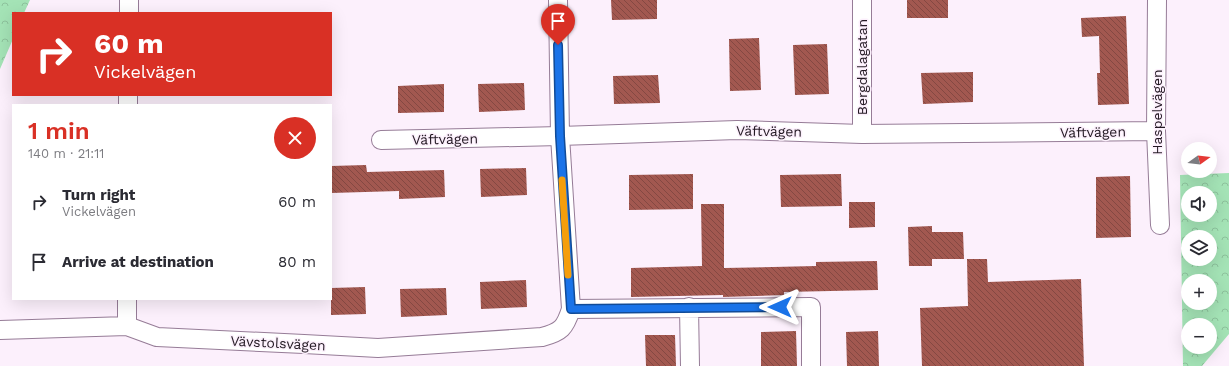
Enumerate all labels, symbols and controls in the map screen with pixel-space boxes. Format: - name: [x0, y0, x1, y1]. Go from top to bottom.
- pin: [541, 4, 575, 45]
- icon: arrive: [547, 10, 569, 32]
- street label: Bergdalagatan: [854, 19, 870, 115]
- text: 60 m: [94, 27, 164, 60]
- icon: right: [28, 28, 80, 80]
- text: Vickelvägen: [94, 61, 196, 82]
- street label: Haspelvägen: [1149, 69, 1165, 155]
- text: 1 min: [28, 117, 90, 145]
- button: close: [274, 117, 316, 159]
- street label: Väftvägen: [736, 122, 802, 140]
- street label: Väftvägen: [1060, 123, 1126, 141]
- street label: Väftvägen: [412, 130, 478, 148]
- north arrow: [1181, 142, 1217, 178]
- map controls: [1181, 142, 1217, 354]
- text: 140 m · 21:11: [28, 146, 104, 161]
- text: Turn right: [62, 186, 135, 204]
- button: sound: [1181, 186, 1217, 222]
- icon: right: [28, 191, 50, 213]
- text: 60 m: [278, 193, 316, 211]
- text: Vickelvägen: [62, 204, 136, 219]
- button: layers: [1181, 230, 1217, 266]
- icon: arrive: [28, 251, 50, 273]
- text: Arrive at destination: [62, 253, 214, 271]
- text: 80 m: [278, 253, 316, 271]
- button: +: [1181, 274, 1217, 310]
- position arrow: [759, 286, 801, 328]
- button: −: [1181, 318, 1217, 354]
- street label: Vävstolsvägen: [230, 333, 326, 353]

